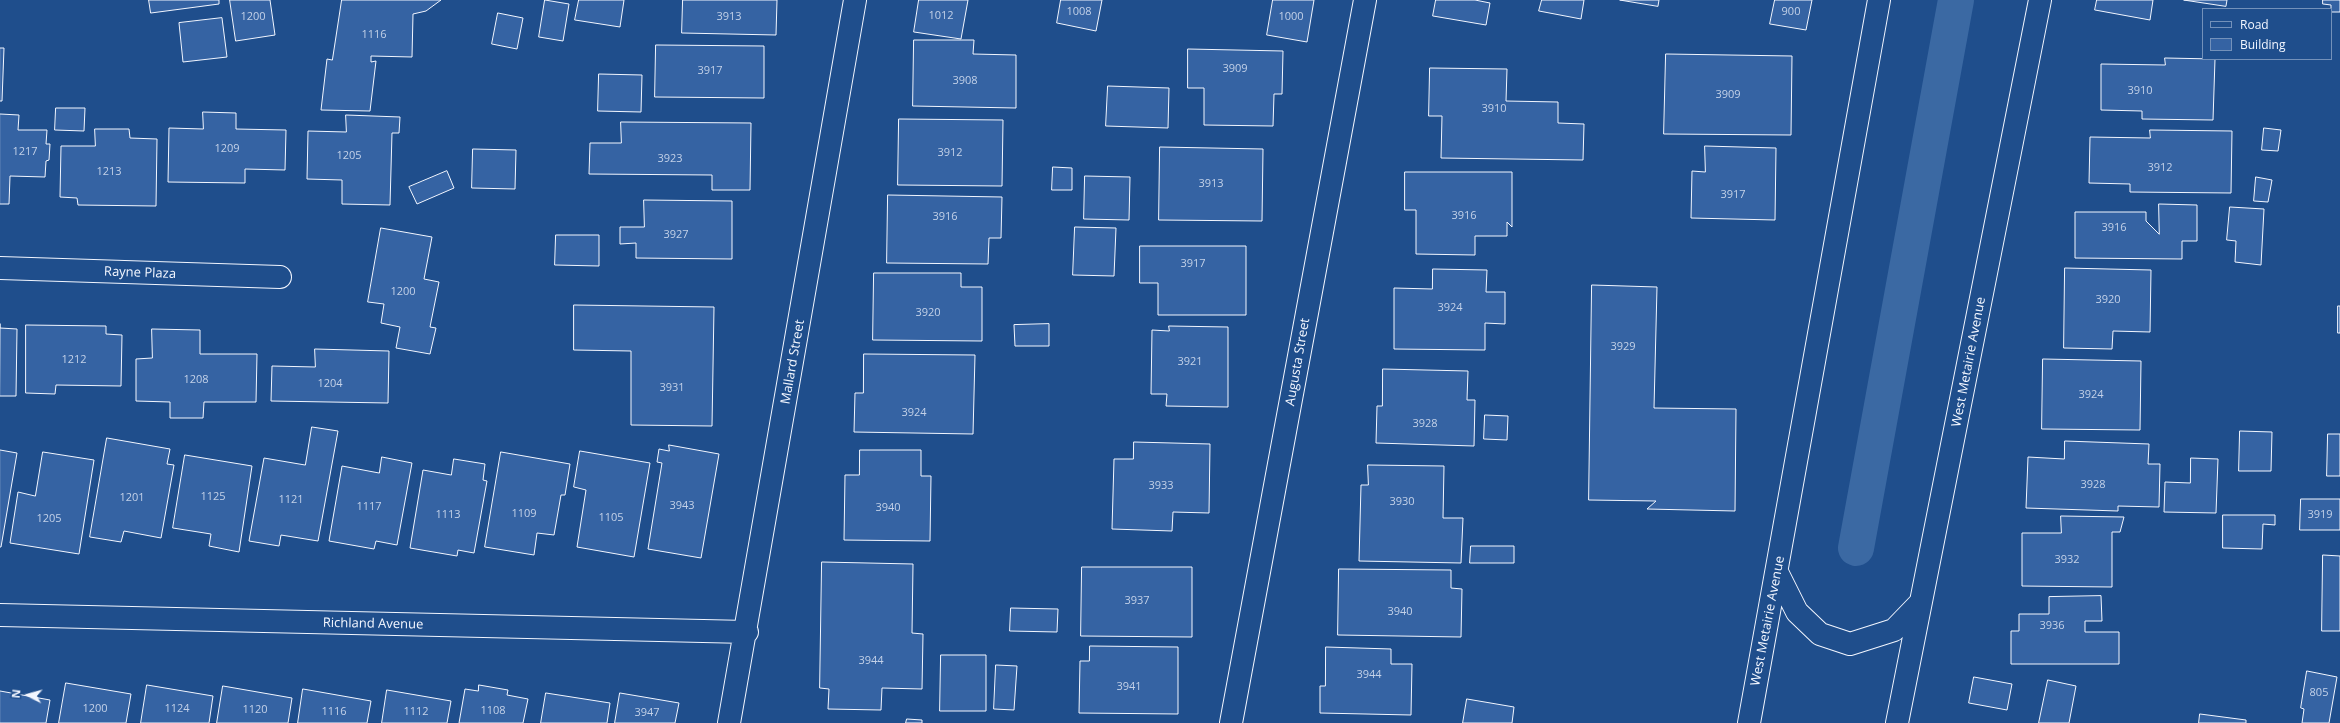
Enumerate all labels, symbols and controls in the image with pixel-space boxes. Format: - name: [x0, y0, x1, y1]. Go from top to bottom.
- house number: 1008: [1066, 5, 1092, 19]
- house number: 900: [1782, 5, 1800, 19]
- legend: [2202, 8, 2332, 60]
- house number: 1012: [928, 9, 954, 23]
- house number: 1200: [240, 10, 266, 24]
- house number: 3913: [716, 10, 742, 24]
- house number: 1000: [1278, 10, 1304, 24]
- text: Road: [2240, 16, 2269, 33]
- house number: 1116: [361, 28, 387, 42]
- text: Building: [2240, 36, 2285, 53]
- house number: 3909: [1222, 62, 1248, 76]
- house number: 3917: [697, 64, 723, 78]
- house number: 3908: [952, 74, 978, 88]
- house number: 3910: [2127, 84, 2153, 98]
- house number: 3909: [1715, 88, 1741, 102]
- house number: 3910: [1481, 102, 1507, 116]
- house number: 1209: [214, 142, 240, 156]
- house number: 1217: [12, 145, 38, 159]
- house number: 3912: [937, 146, 963, 160]
- house number: 1205: [336, 149, 362, 163]
- house number: 3923: [657, 152, 683, 166]
- house number: 3912: [2147, 161, 2173, 175]
- house number: 1213: [96, 165, 122, 179]
- house number: 3913: [1198, 177, 1224, 191]
- house number: 3917: [1720, 188, 1746, 202]
- house number: 3916: [1451, 209, 1477, 223]
- house number: 3916: [932, 210, 958, 224]
- house number: 3916: [2101, 221, 2127, 235]
- house number: 3927: [663, 228, 689, 242]
- house number: 3917: [1180, 257, 1206, 271]
- street label: Rayne Plaza: [104, 264, 176, 282]
- house number: 1200: [390, 285, 416, 299]
- house number: 3920: [2095, 293, 2121, 307]
- street label: West Metairie Avenue: [1949, 296, 1989, 428]
- house number: 3924: [1437, 301, 1463, 315]
- house number: 3920: [915, 306, 941, 320]
- street label: Augusta Street: [1283, 317, 1313, 407]
- street label: Mallard Street: [778, 318, 808, 406]
- house number: 3929: [1610, 340, 1636, 354]
- house number: 1212: [61, 353, 87, 367]
- house number: 3921: [1177, 355, 1203, 369]
- house number: 1208: [183, 373, 209, 387]
- house number: 1204: [317, 377, 343, 391]
- house number: 3931: [659, 381, 685, 395]
- house number: 3924: [2078, 388, 2104, 402]
- house number: 3924: [901, 406, 927, 420]
- house number: 3928: [1412, 417, 1438, 431]
- house number: 3928: [2080, 478, 2106, 492]
- house number: 3933: [1148, 479, 1174, 493]
- house number: 1125: [200, 490, 226, 504]
- house number: 1201: [119, 491, 145, 505]
- house number: 1121: [278, 493, 304, 507]
- house number: 3930: [1389, 495, 1415, 509]
- house number: 3943: [669, 499, 695, 513]
- house number: 1117: [356, 500, 382, 514]
- house number: 3940: [875, 501, 901, 515]
- house number: 1109: [511, 507, 537, 521]
- house number: 1113: [435, 508, 461, 522]
- house number: 3919: [2307, 508, 2333, 522]
- house number: 1105: [598, 511, 624, 525]
- house number: 1205: [36, 512, 62, 526]
- house number: 3932: [2054, 553, 2080, 567]
- street label: West Metairie Avenue: [1748, 555, 1788, 687]
- house number: 3937: [1124, 594, 1150, 608]
- house number: 3940: [1387, 605, 1413, 619]
- street label: Richland Avenue: [323, 615, 423, 633]
- house number: 3936: [2039, 619, 2065, 633]
- house number: 3944: [858, 654, 884, 668]
- house number: 3944: [1356, 668, 1382, 682]
- north arrow: [8, 675, 48, 715]
- house number: 3941: [1116, 680, 1142, 694]
- house number: 805: [2310, 686, 2328, 700]
- text: N: [8, 688, 23, 699]
- house number: 1200: [82, 702, 108, 716]
- house number: 1124: [164, 702, 190, 716]
- house number: 1120: [242, 703, 268, 717]
- house number: 1108: [480, 704, 506, 718]
- house number: 1116: [321, 705, 347, 719]
- house number: 1112: [403, 705, 429, 719]
- house number: 3947: [634, 706, 660, 720]

